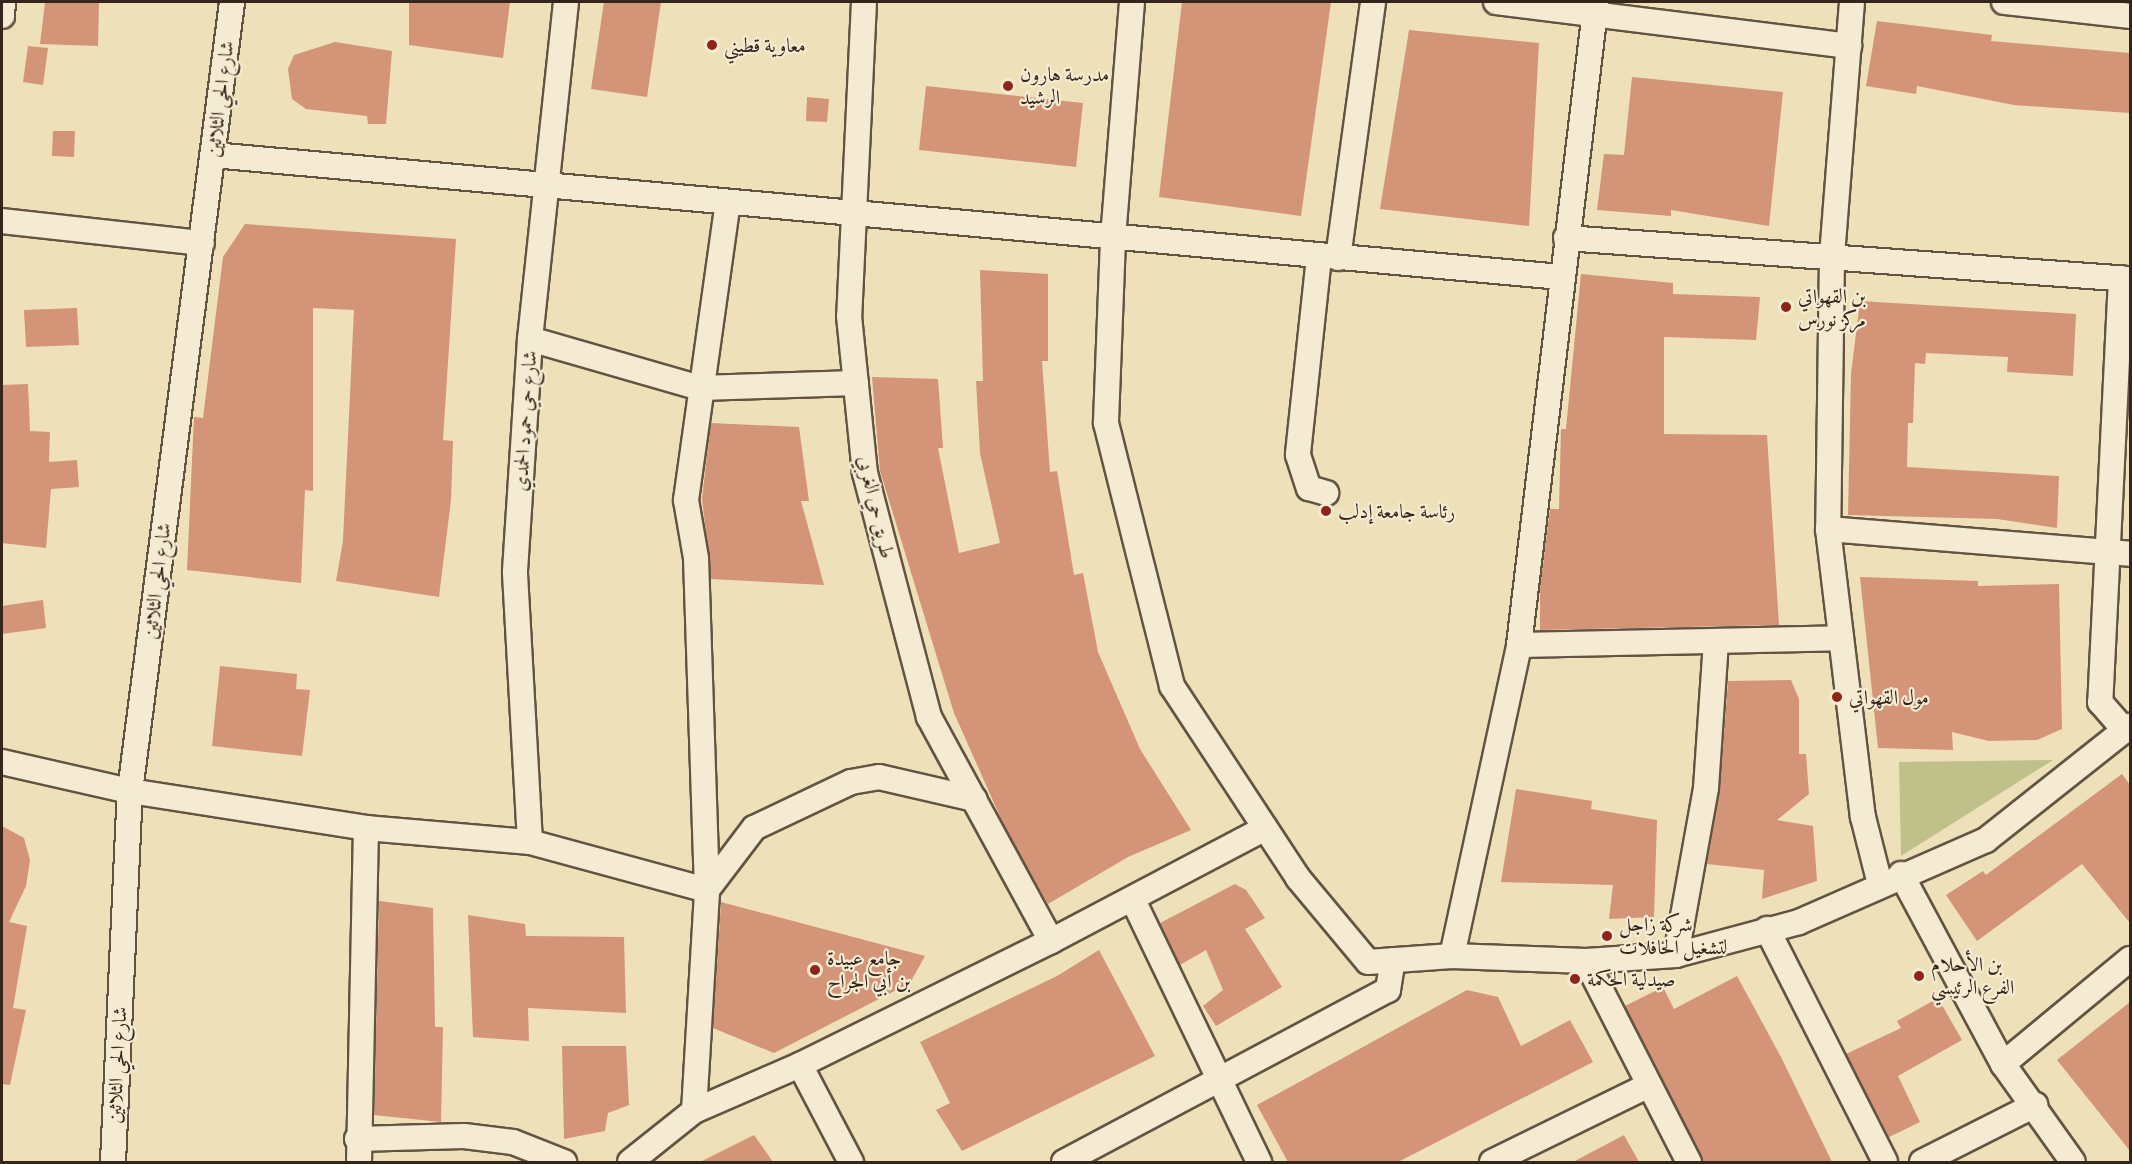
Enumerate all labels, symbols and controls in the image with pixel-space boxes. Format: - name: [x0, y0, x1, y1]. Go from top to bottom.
- place label: معاوية قطيني: [724, 33, 806, 57]
- marker: معاوية قطيني: [705, 38, 719, 52]
- street label: شارع الحي الثلاثين: [201, 40, 239, 158]
- place label: مدرسة هارون الرشيد: [1020, 62, 1109, 109]
- marker: مدرسة هارون الرشيد: [1001, 79, 1015, 93]
- place label: بن القهواتي مركز نورس: [1798, 284, 1866, 331]
- marker: بن القهواتي مركز نورس: [1779, 300, 1793, 314]
- street label: شارع حي حمود الحمدي: [508, 350, 542, 492]
- street label: طريق حي الغربي: [853, 453, 899, 561]
- place label: رئاسة جامعة إدلب: [1338, 499, 1455, 523]
- marker: رئاسة جامعة إدلب: [1319, 504, 1333, 518]
- street label: شارع الحي الثلاثين: [138, 522, 176, 640]
- place label: مول القهواتي: [1849, 685, 1929, 709]
- marker: مول القهواتي: [1830, 690, 1844, 704]
- place label: شركة زاجل لتشغيل الحافلات: [1619, 912, 1728, 959]
- marker: شركة زاجل لتشغيل الحافلات: [1600, 929, 1614, 943]
- place label: جامع عبيدة بن أبي الجراح: [827, 946, 911, 993]
- place label: بن الأحلام الفرع الرئيسي: [1931, 952, 2014, 999]
- marker: جامع عبيدة بن أبي الجراح: [808, 963, 822, 977]
- place label: صيدلية الحكمة: [1587, 967, 1675, 991]
- marker: بن الأحلام الفرع الرئيسي: [1912, 969, 1926, 983]
- marker: صيدلية الحكمة: [1568, 972, 1582, 986]
- street label: شارع الحي الثلاثين: [102, 1006, 132, 1124]

